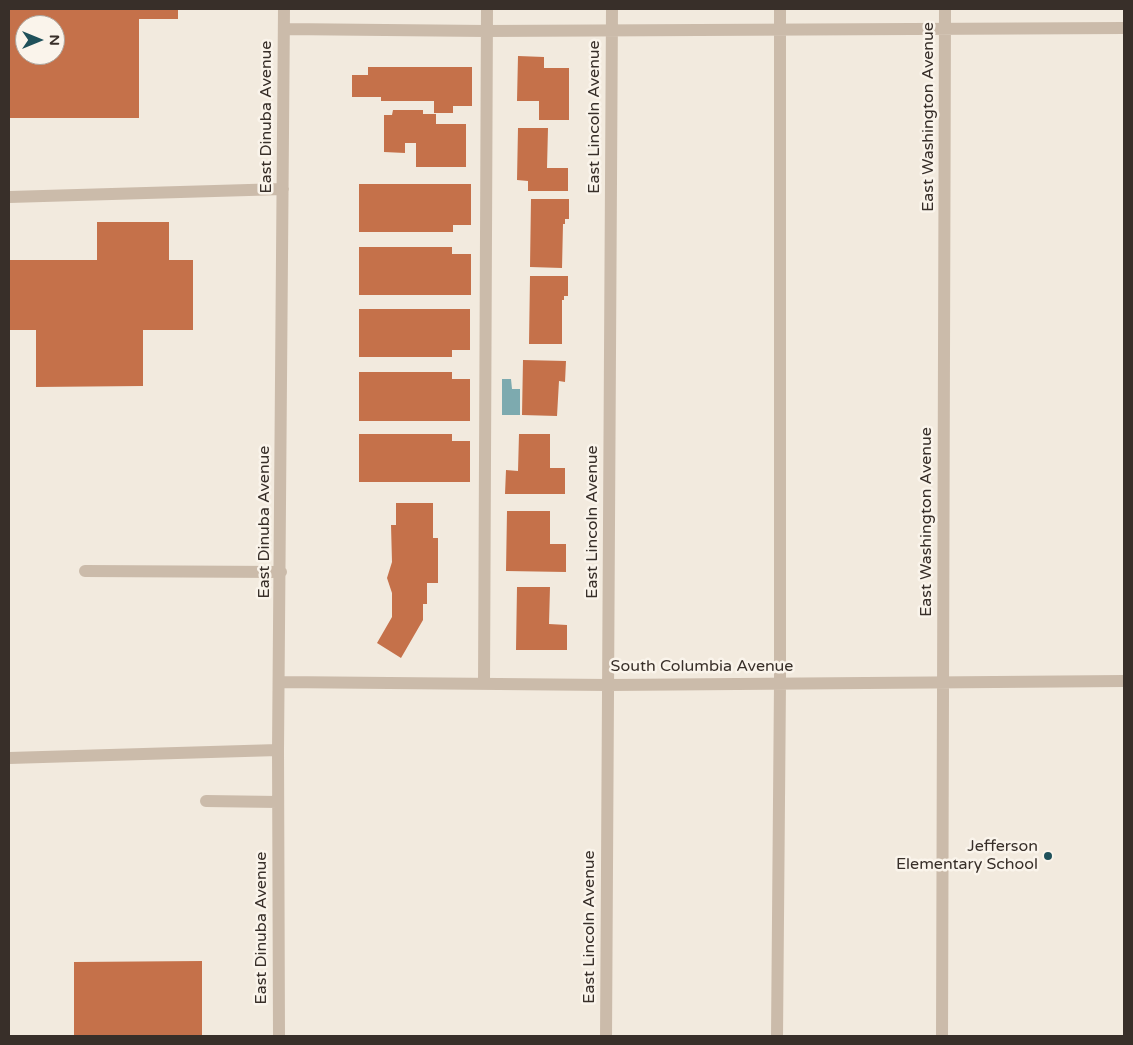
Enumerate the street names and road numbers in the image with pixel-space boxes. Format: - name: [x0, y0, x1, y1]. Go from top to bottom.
- street label: East Washington Avenue: [919, 22, 939, 212]
- street label: East Lincoln Avenue: [585, 40, 605, 194]
- street label: East Dinuba Avenue: [257, 41, 277, 193]
- street label: East Washington Avenue: [917, 427, 937, 617]
- street label: East Lincoln Avenue: [583, 445, 603, 599]
- street label: East Dinuba Avenue: [255, 446, 275, 598]
- street label: South Columbia Avenue: [611, 657, 793, 677]
- street label: East Lincoln Avenue: [580, 850, 600, 1004]
- street label: East Dinuba Avenue: [252, 852, 272, 1004]

